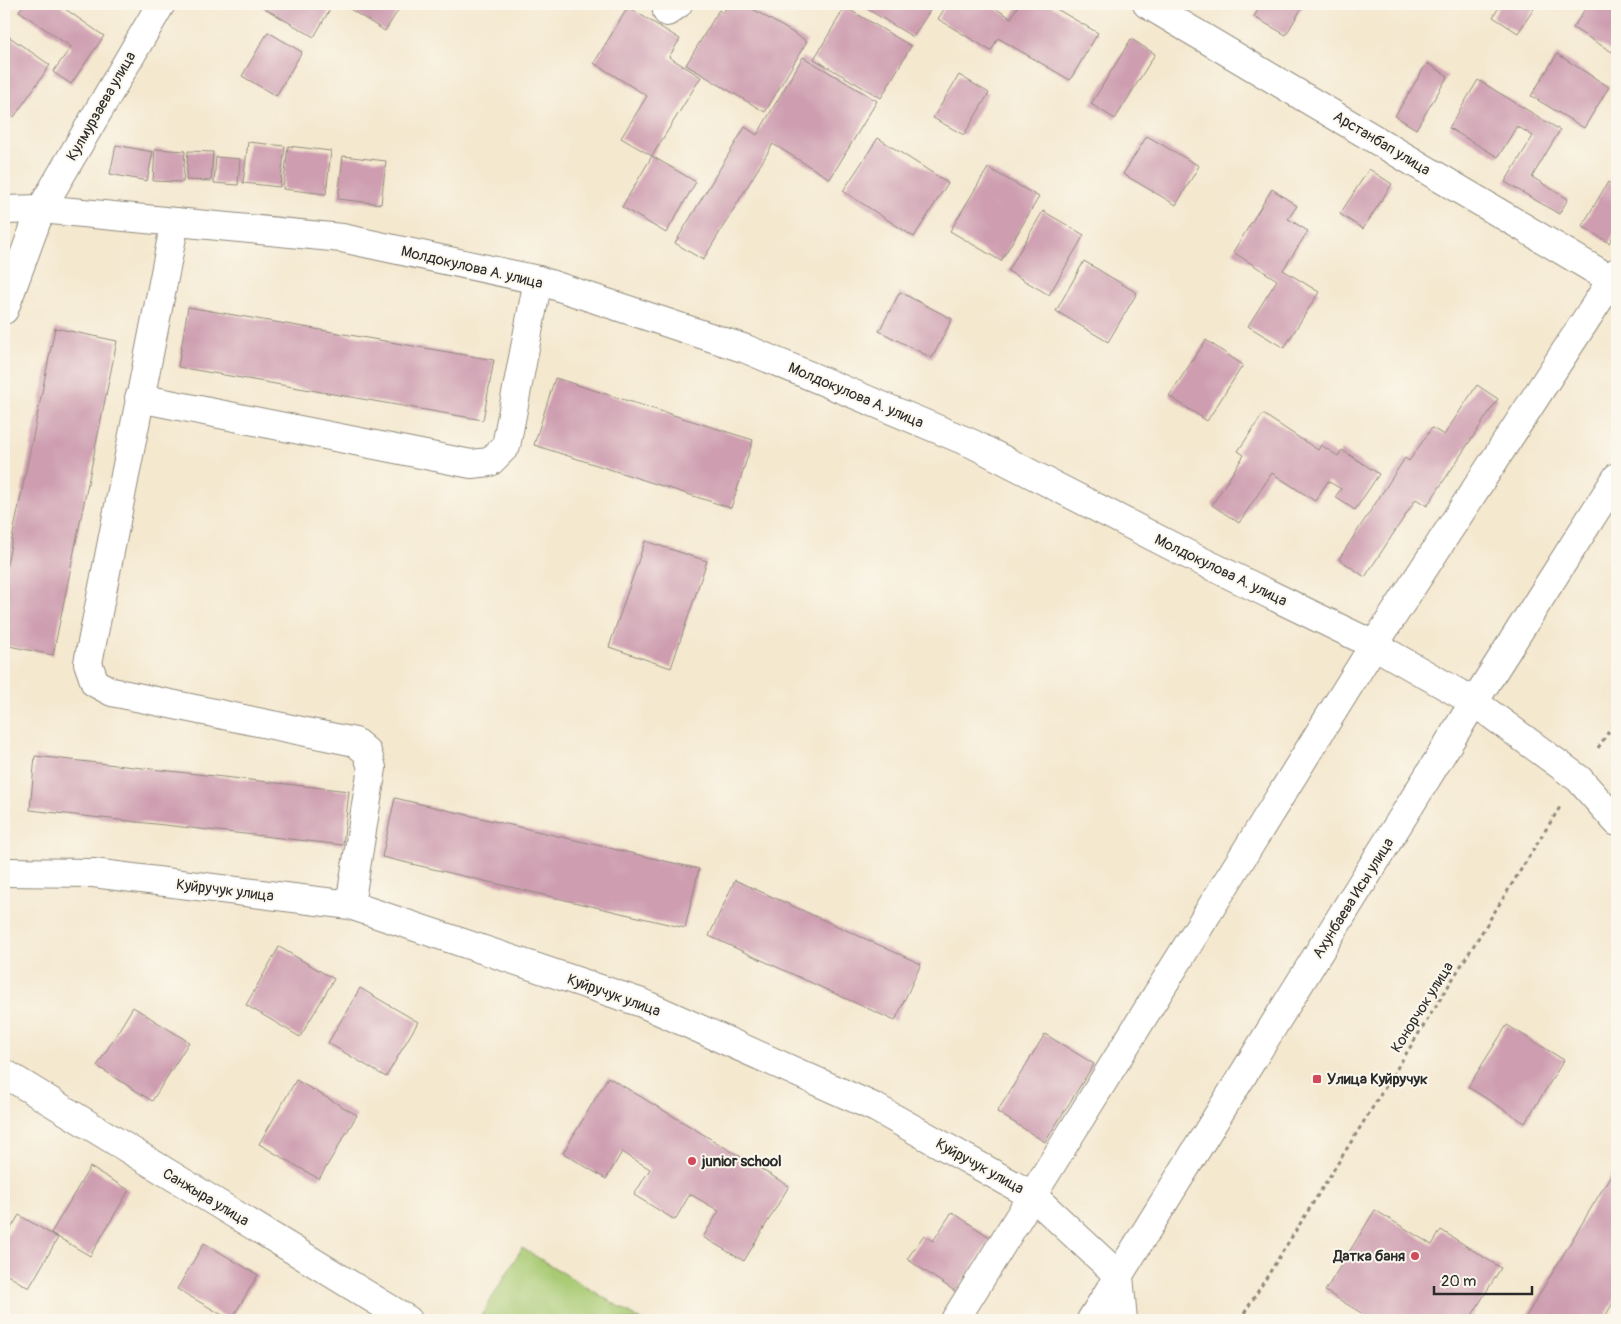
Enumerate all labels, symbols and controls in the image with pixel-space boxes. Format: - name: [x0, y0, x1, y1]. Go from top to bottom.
- street label: Кулмурзаева улица: [62, 48, 140, 164]
- street label: Арстанбап улица: [1330, 107, 1434, 180]
- street label: Молдокулова А. улица: [399, 242, 545, 293]
- street label: Молдокулова А. улица: [785, 358, 926, 433]
- street label: Молдокулова А. улица: [1151, 530, 1290, 611]
- street label: Ахунбаева Исы улица: [1309, 834, 1398, 962]
- street label: Куйручук улица: [175, 875, 275, 906]
- street label: Конорчок улица: [1387, 958, 1458, 1056]
- street label: Куйручук улица: [565, 970, 663, 1021]
- place label: Улица Куйручук: [1327, 1070, 1428, 1089]
- marker: Улица Куйручук: [1311, 1073, 1323, 1085]
- street label: Куйручук улица: [932, 1134, 1027, 1199]
- place label: junior school: [701, 1152, 782, 1171]
- marker: junior school: [686, 1155, 698, 1167]
- street label: Санжыра улица: [159, 1164, 252, 1231]
- place label: Датка баня: [1332, 1247, 1405, 1266]
- marker: Датка баня: [1409, 1250, 1421, 1262]
- scale bar: [1434, 1264, 1531, 1296]
- text: 20 m: [1441, 1272, 1476, 1291]

